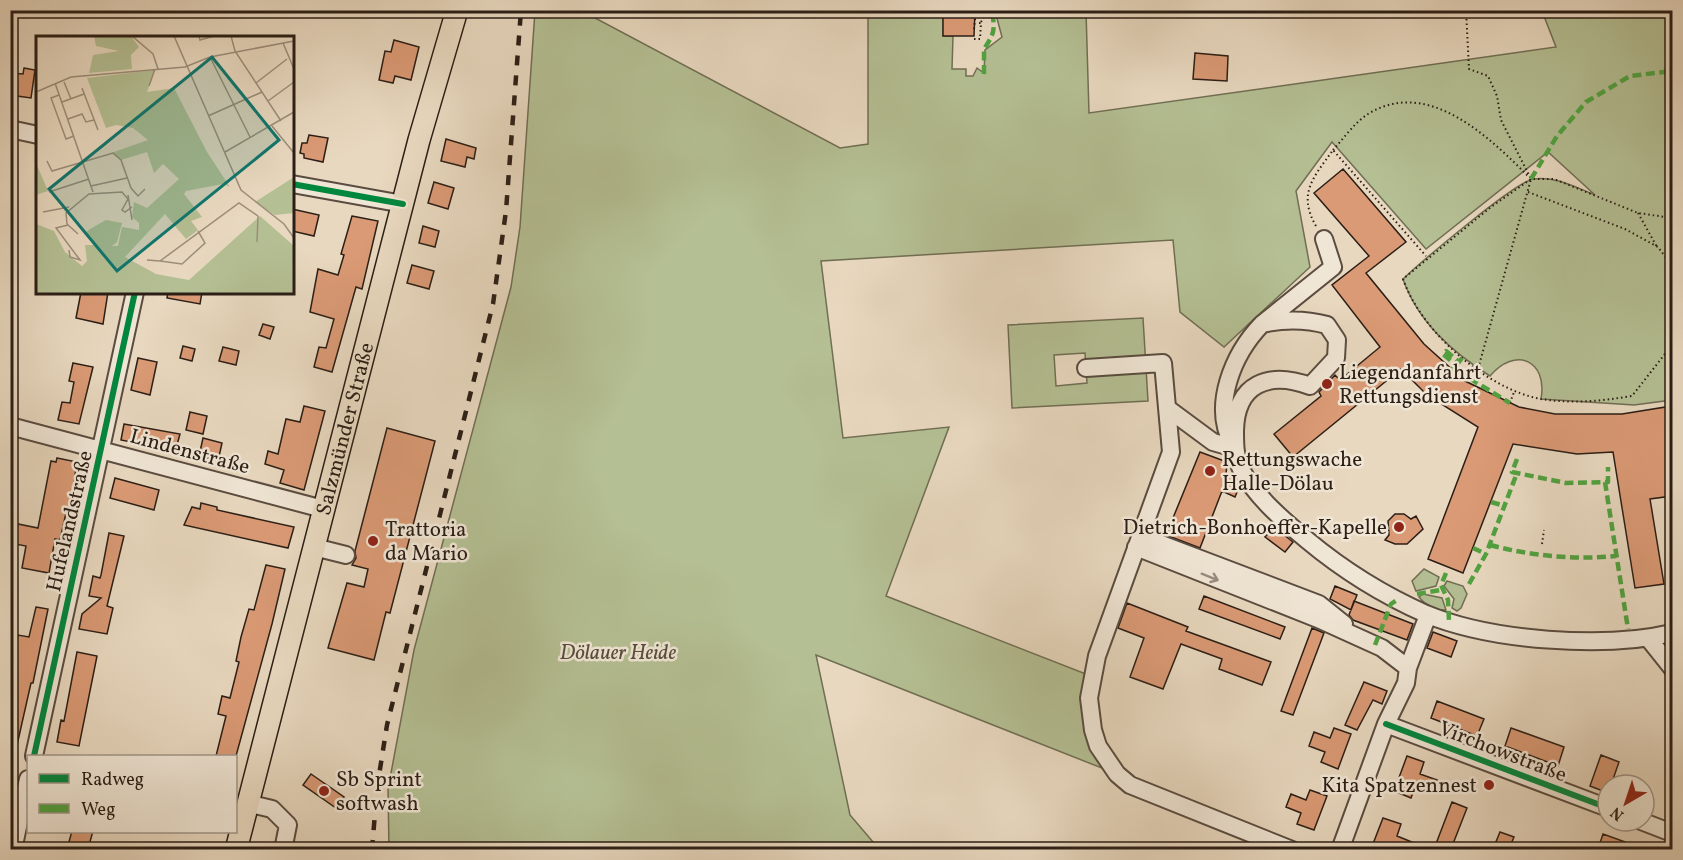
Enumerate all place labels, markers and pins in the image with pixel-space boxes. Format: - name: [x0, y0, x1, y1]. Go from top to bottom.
- place label: Liegendanfahrt Rettungsdienst: [1339, 359, 1481, 412]
- marker: Liegendanfahrt Rettungsdienst: [1320, 377, 1334, 391]
- place label: Rettungswache Halle-Dölau: [1222, 446, 1362, 499]
- marker: Rettungswache Halle-Dölau: [1203, 464, 1217, 478]
- place label: Dietrich-Bonhoeffer-Kapelle: [1123, 514, 1387, 543]
- place label: Trattoria da Mario: [385, 516, 468, 569]
- marker: Dietrich-Bonhoeffer-Kapelle: [1392, 520, 1406, 534]
- marker: Trattoria da Mario: [366, 534, 380, 548]
- place label: Sb Sprint softwash: [336, 766, 422, 819]
- place label: Kita Spatzennest: [1321, 772, 1477, 801]
- marker: Kita Spatzennest: [1482, 778, 1496, 792]
- marker: Sb Sprint softwash: [317, 784, 331, 798]

